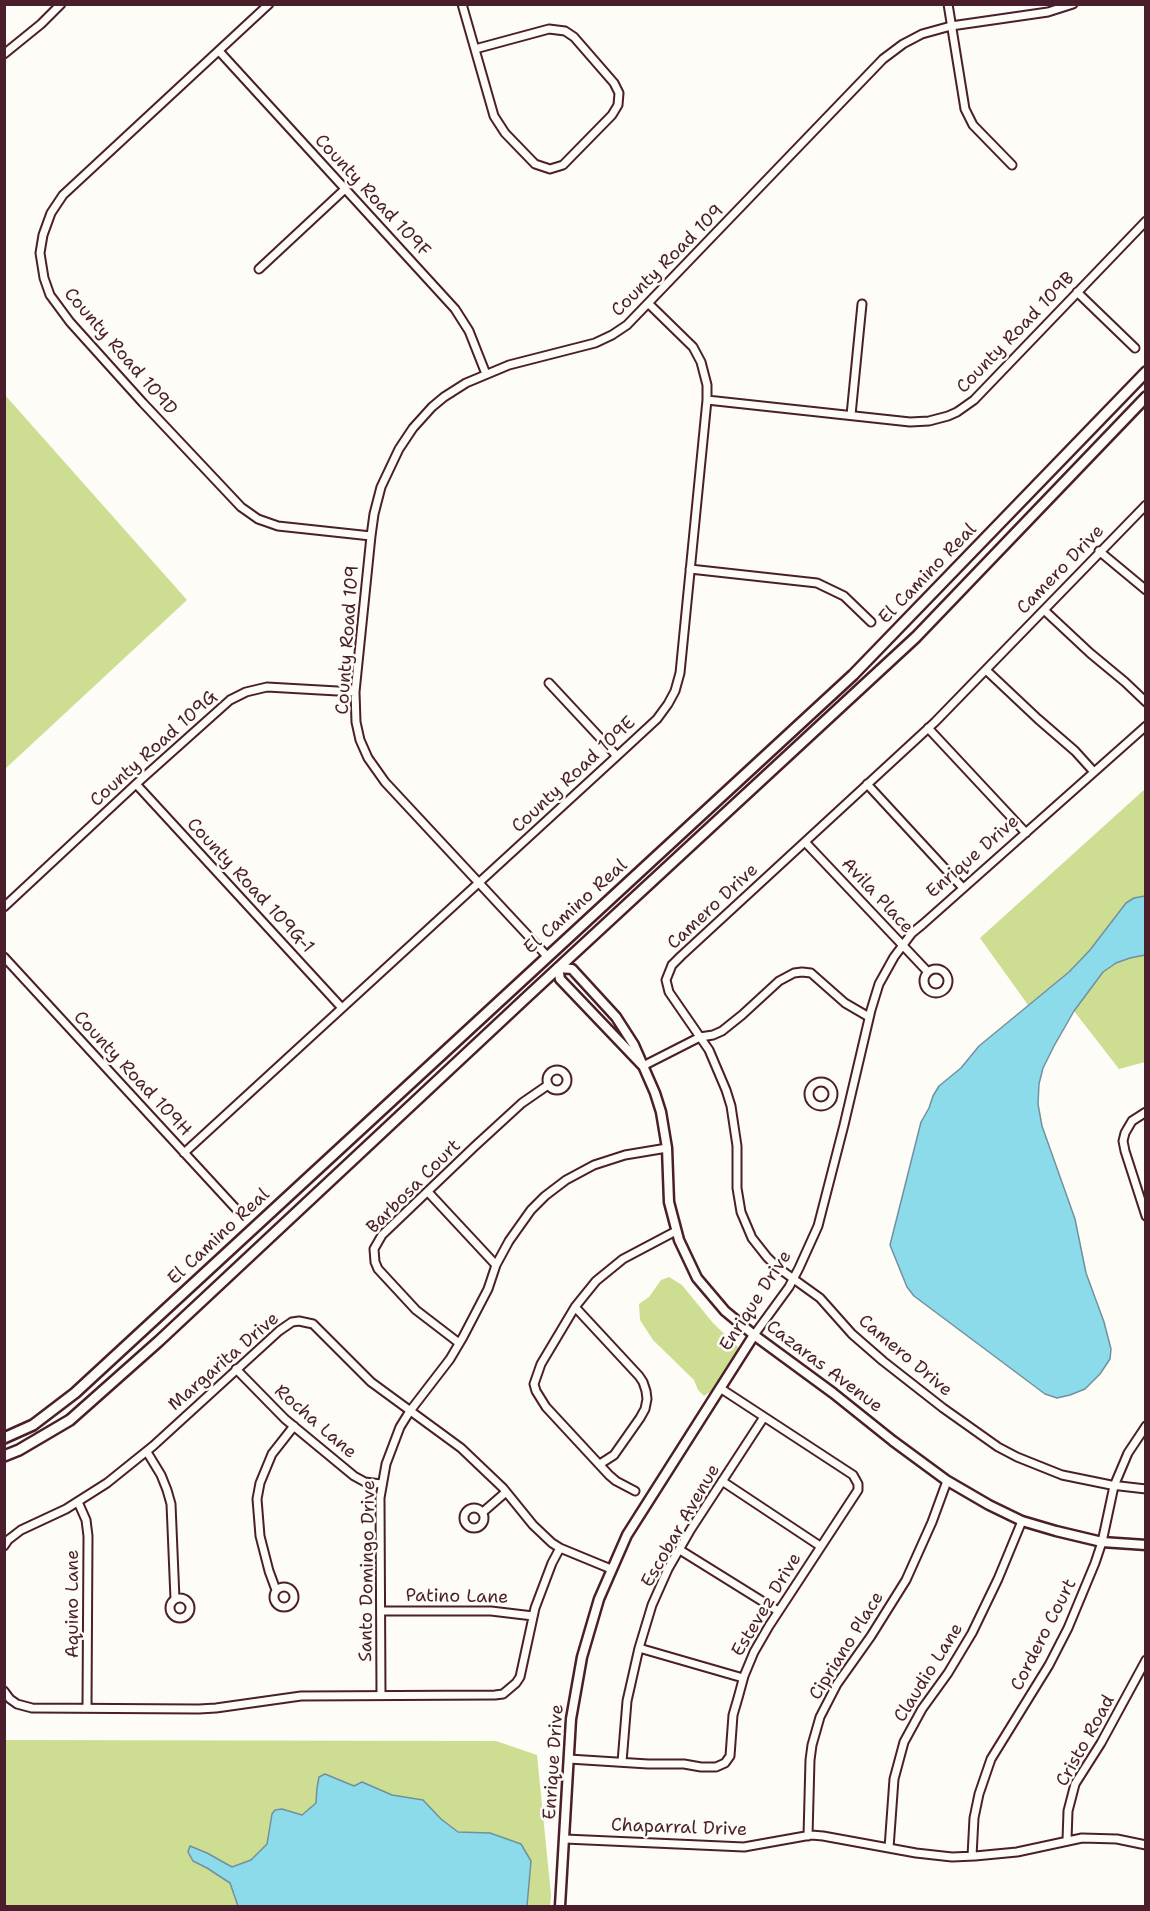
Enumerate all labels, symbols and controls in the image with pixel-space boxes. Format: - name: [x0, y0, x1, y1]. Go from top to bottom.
- street label: County Road 109F: [310, 130, 434, 262]
- street label: County Road 109: [607, 200, 729, 322]
- street label: County Road 109B: [953, 268, 1079, 398]
- street label: County Road 109D: [59, 284, 181, 420]
- street label: El Camino Real: [875, 519, 981, 629]
- street label: Camero Drive: [1013, 521, 1109, 619]
- street label: County Road 109: [332, 565, 364, 715]
- street label: County Road 109G: [86, 686, 222, 812]
- street label: County Road 109E: [508, 712, 640, 838]
- street label: Enrique Drive: [922, 811, 1024, 903]
- street label: County Road 109G-1: [182, 814, 318, 958]
- street label: Avila Place: [836, 854, 918, 938]
- street label: El Camino Real: [520, 855, 632, 959]
- street label: Camero Drive: [663, 860, 763, 954]
- street label: County Road 109H: [69, 1007, 195, 1141]
- street label: Barbosa Court: [362, 1135, 466, 1239]
- street label: El Camino Real: [164, 1184, 274, 1290]
- street label: Enrique Drive: [715, 1247, 797, 1355]
- street label: Margarita Drive: [164, 1308, 284, 1416]
- street label: Camero Drive: [854, 1310, 956, 1402]
- street label: Cazaras Avenue: [762, 1316, 886, 1418]
- street label: Rocha Lane: [269, 1380, 361, 1464]
- street label: Escobar Avenue: [637, 1461, 725, 1591]
- street label: Santo Domingo Drive: [356, 1480, 380, 1662]
- street label: Estevez Drive: [728, 1549, 806, 1661]
- street label: Aquino Lane: [62, 1550, 84, 1658]
- street label: Cordero Court: [1007, 1576, 1081, 1694]
- street label: Patino Lane: [405, 1585, 509, 1609]
- street label: Cipriano Place: [805, 1588, 889, 1704]
- street label: Claudio Lane: [890, 1619, 968, 1727]
- street label: Cristo Road: [1052, 1692, 1120, 1790]
- street label: Enrique Drive: [539, 1704, 569, 1820]
- street label: Chaparral Drive: [611, 1815, 747, 1841]

